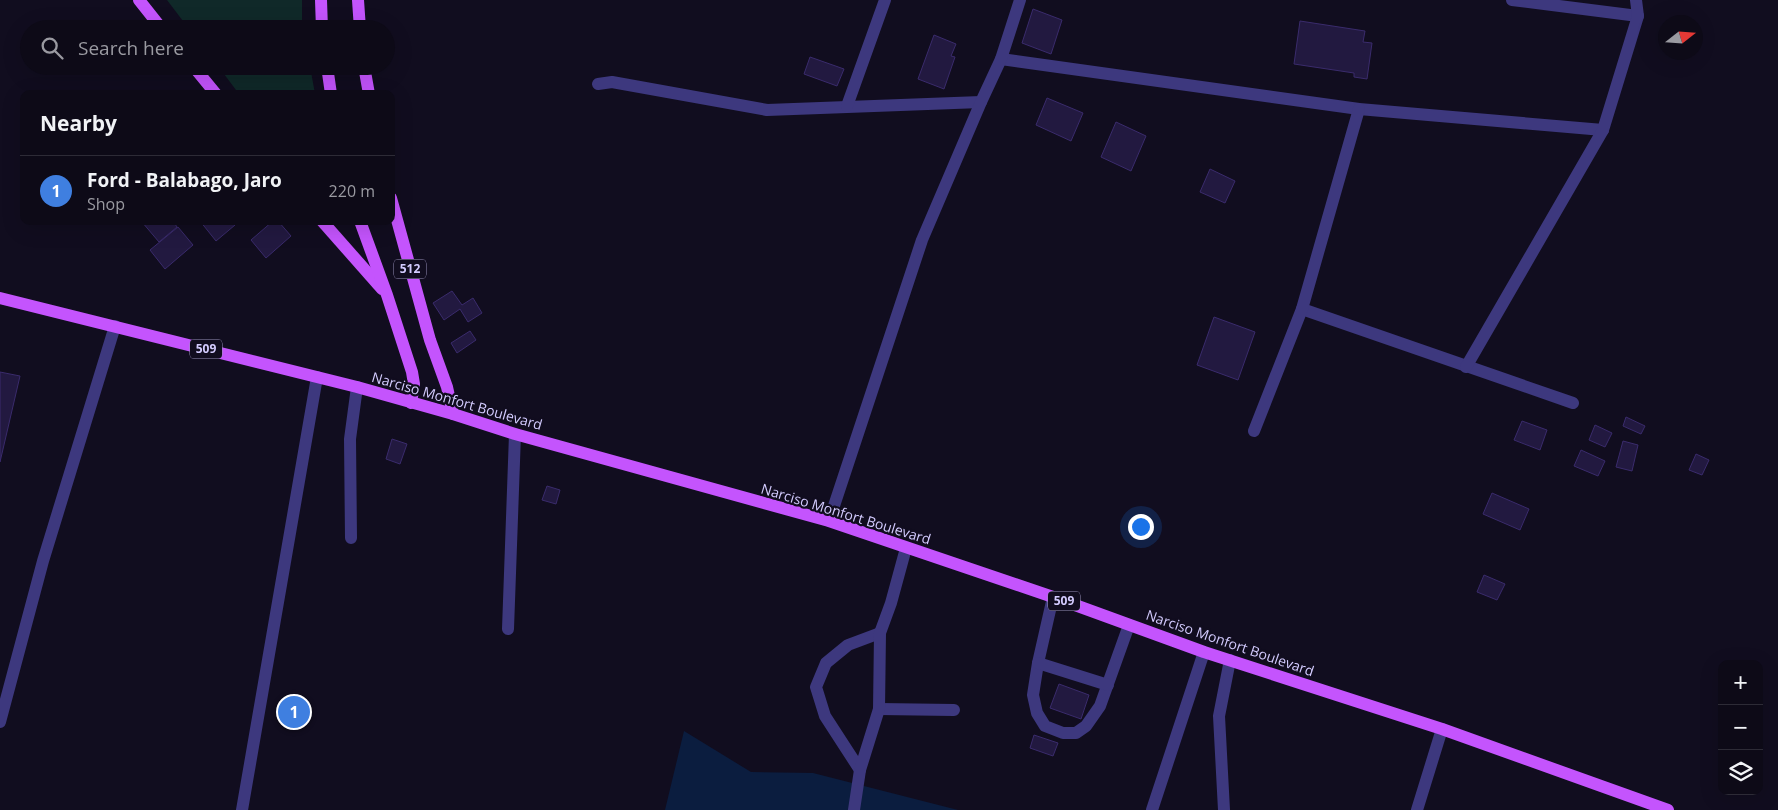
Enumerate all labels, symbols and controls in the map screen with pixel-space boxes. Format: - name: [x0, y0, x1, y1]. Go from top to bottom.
- north arrow: [1658, 15, 1703, 60]
- search box: [20, 20, 395, 75]
- icon: search: [38, 34, 66, 62]
- text: Search here: [78, 35, 184, 61]
- text: Nearby: [40, 109, 117, 137]
- text: Ford - Balabago, Jaro: [87, 167, 282, 193]
- text: 1: [51, 180, 61, 202]
- text: 220 m: [329, 180, 375, 202]
- text: Shop: [87, 193, 125, 215]
- road number: 512: [394, 260, 426, 278]
- road number: 509: [190, 339, 222, 358]
- street label: Narciso Monfort Boulevard: [370, 367, 545, 434]
- street label: Narciso Monfort Boulevard: [759, 479, 933, 548]
- your location: [1128, 514, 1154, 540]
- road number: 509: [1048, 592, 1080, 610]
- street label: Narciso Monfort Boulevard: [1144, 605, 1317, 680]
- map controls: [1718, 660, 1763, 795]
- button: +: [1718, 660, 1763, 705]
- pin: 1: [278, 693, 310, 731]
- button: −: [1718, 705, 1763, 750]
- button: layers: [1718, 750, 1763, 795]

